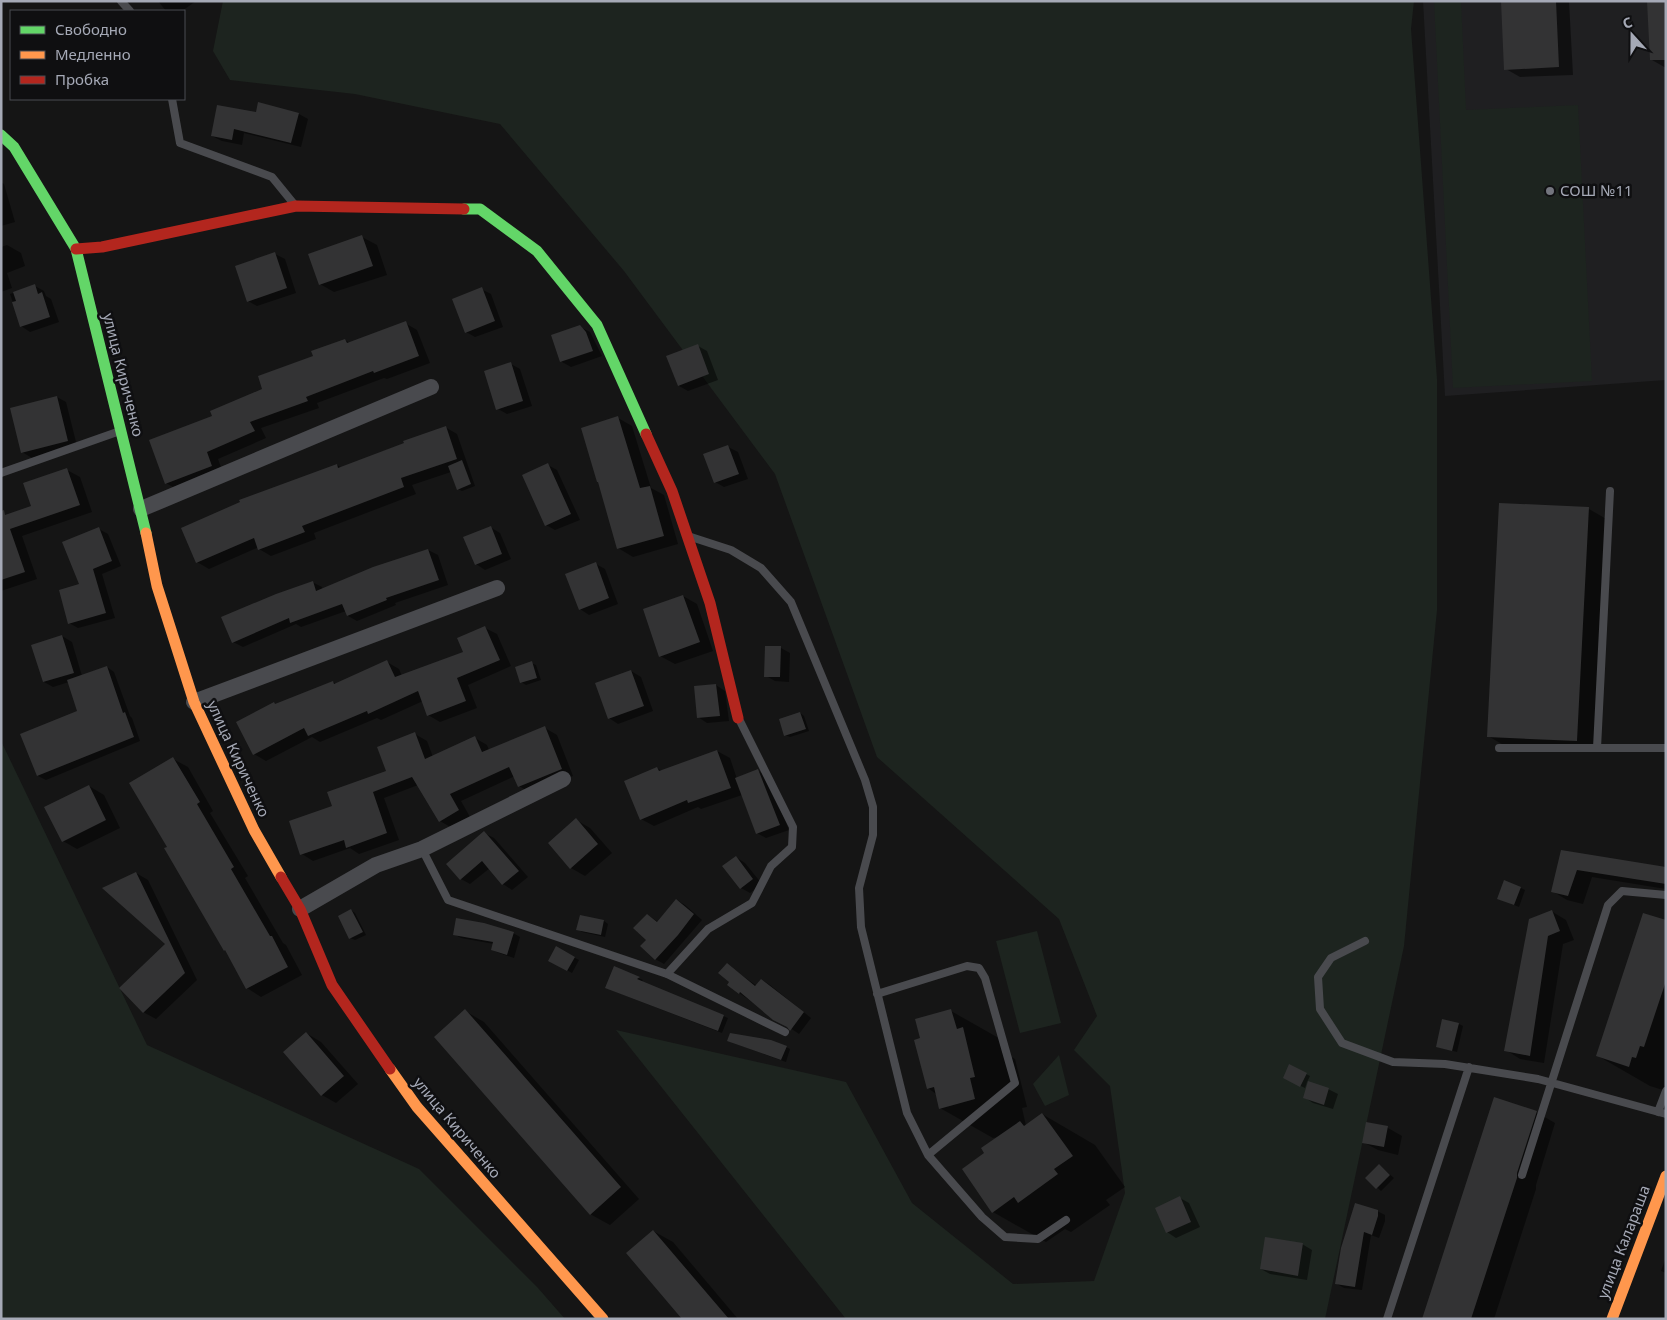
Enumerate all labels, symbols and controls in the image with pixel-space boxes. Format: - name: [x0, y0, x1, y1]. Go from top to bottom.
- legend: [10, 10, 185, 100]
- north arrow: [1607, 10, 1657, 60]
- text: С: [1620, 12, 1635, 33]
- text: Свободно: [55, 19, 127, 39]
- text: Медленно: [55, 44, 131, 64]
- text: Пробка: [55, 69, 109, 89]
- place label: СОШ №11: [1560, 180, 1633, 200]
- marker: СОШ №11: [1544, 185, 1556, 197]
- street label: улица Кириченко: [99, 311, 149, 439]
- street label: улица Кириченко: [203, 697, 275, 820]
- street label: улица Кириченко: [409, 1073, 506, 1182]
- street label: улица Калараша: [1592, 1182, 1654, 1301]

